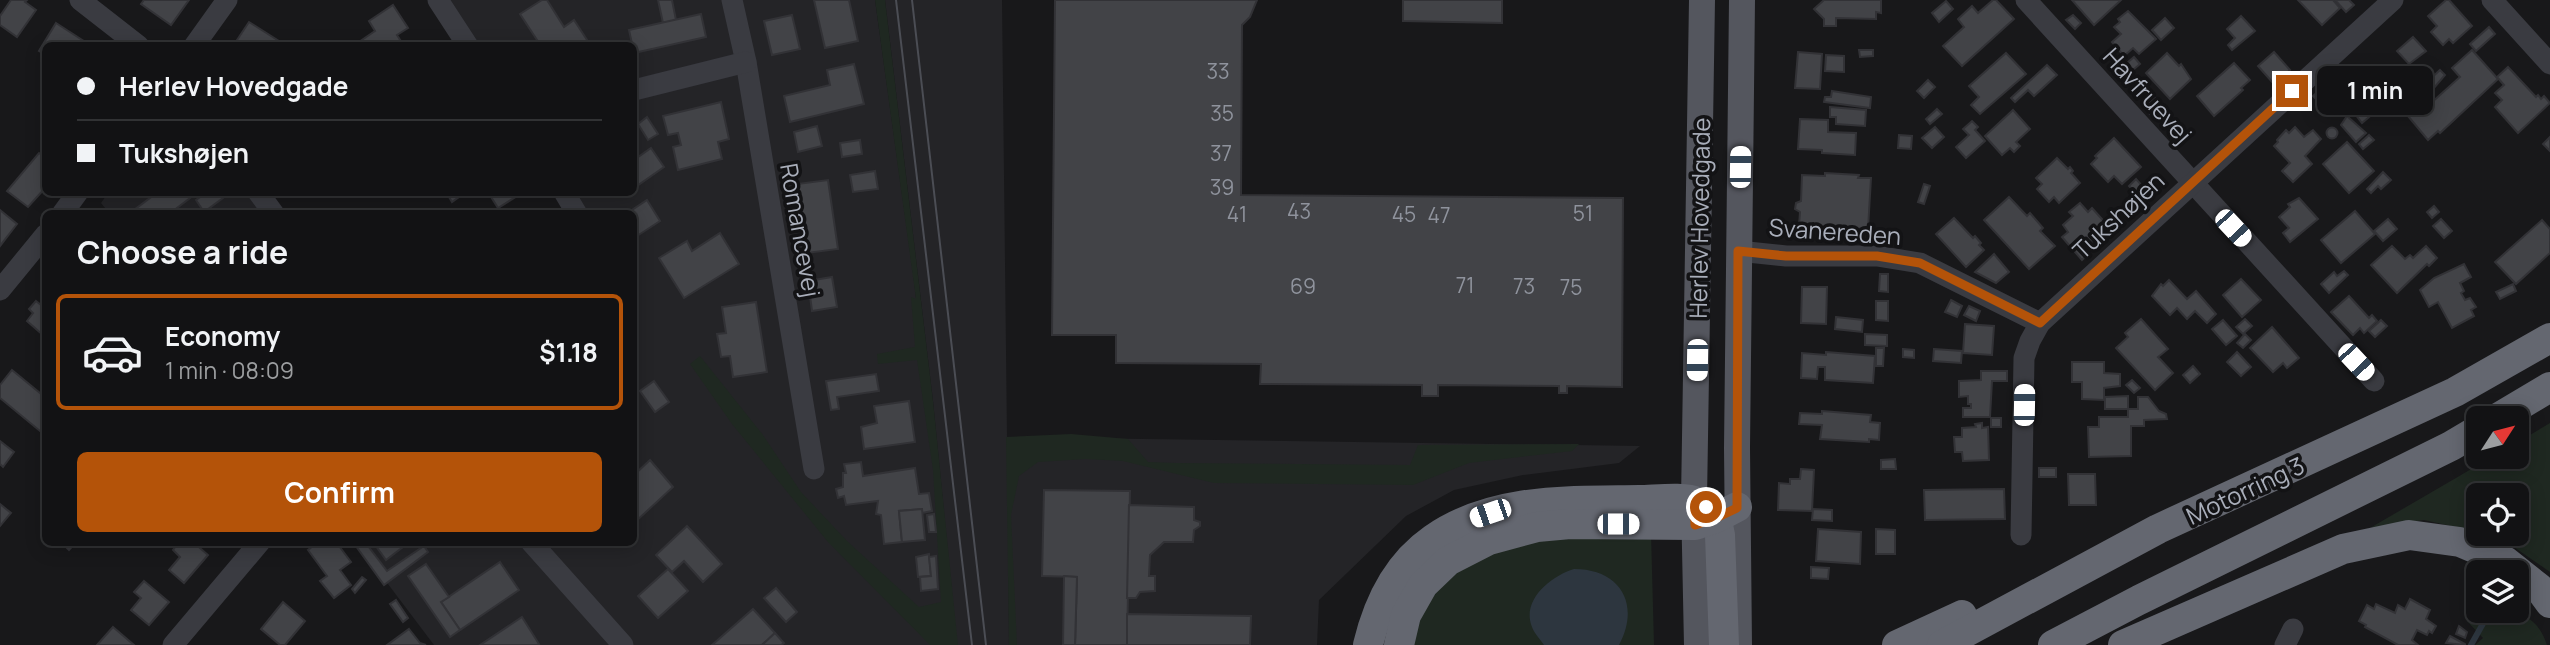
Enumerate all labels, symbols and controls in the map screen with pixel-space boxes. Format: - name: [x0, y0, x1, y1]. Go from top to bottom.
- street label: Havfruevej: [2096, 40, 2200, 150]
- house number: 33: [1206, 57, 1230, 85]
- callout: 1 min: [2316, 66, 2432, 116]
- text: Herlev Hovedgade: [119, 68, 348, 104]
- text: 1 min: [2347, 74, 2403, 106]
- route end: [2276, 75, 2308, 107]
- house number: 35: [1210, 99, 1234, 127]
- street label: Herlev Hovedgade: [1681, 117, 1717, 319]
- text: Tukshøjen: [119, 135, 249, 171]
- house number: 37: [1210, 139, 1232, 167]
- car: [1730, 146, 1751, 188]
- street label: Romancevej: [773, 160, 829, 300]
- street label: Tukshøjen: [2065, 164, 2171, 266]
- house number: 39: [1210, 173, 1234, 201]
- house number: 43: [1287, 197, 1311, 225]
- house number: 51: [1573, 199, 1593, 227]
- house number: 41: [1227, 200, 1247, 228]
- house number: 45: [1392, 200, 1416, 228]
- house number: 47: [1428, 201, 1450, 229]
- car: [2211, 205, 2256, 251]
- street label: Svanereden: [1768, 210, 1902, 252]
- text: Choose a ride: [77, 230, 288, 274]
- house number: 71: [1456, 271, 1474, 299]
- house number: 69: [1290, 272, 1316, 300]
- house number: 73: [1513, 272, 1535, 300]
- house number: 75: [1560, 273, 1582, 301]
- text: Economy: [165, 318, 280, 354]
- icon: car: [81, 321, 144, 384]
- text: $1.18: [539, 334, 598, 370]
- car: [1687, 339, 1708, 381]
- car: [2334, 339, 2379, 385]
- text: 1 min · 08:09: [165, 354, 294, 386]
- car: [2014, 384, 2035, 426]
- north arrow: [2466, 406, 2529, 469]
- map controls: [2466, 406, 2529, 623]
- street label: Motorring 3: [2180, 448, 2310, 532]
- button: Confirm: [77, 452, 602, 532]
- button: locate: [2466, 483, 2529, 546]
- route start: [1690, 491, 1722, 523]
- car: [1467, 496, 1514, 530]
- car: [1598, 514, 1640, 535]
- button: layers: [2466, 560, 2529, 623]

